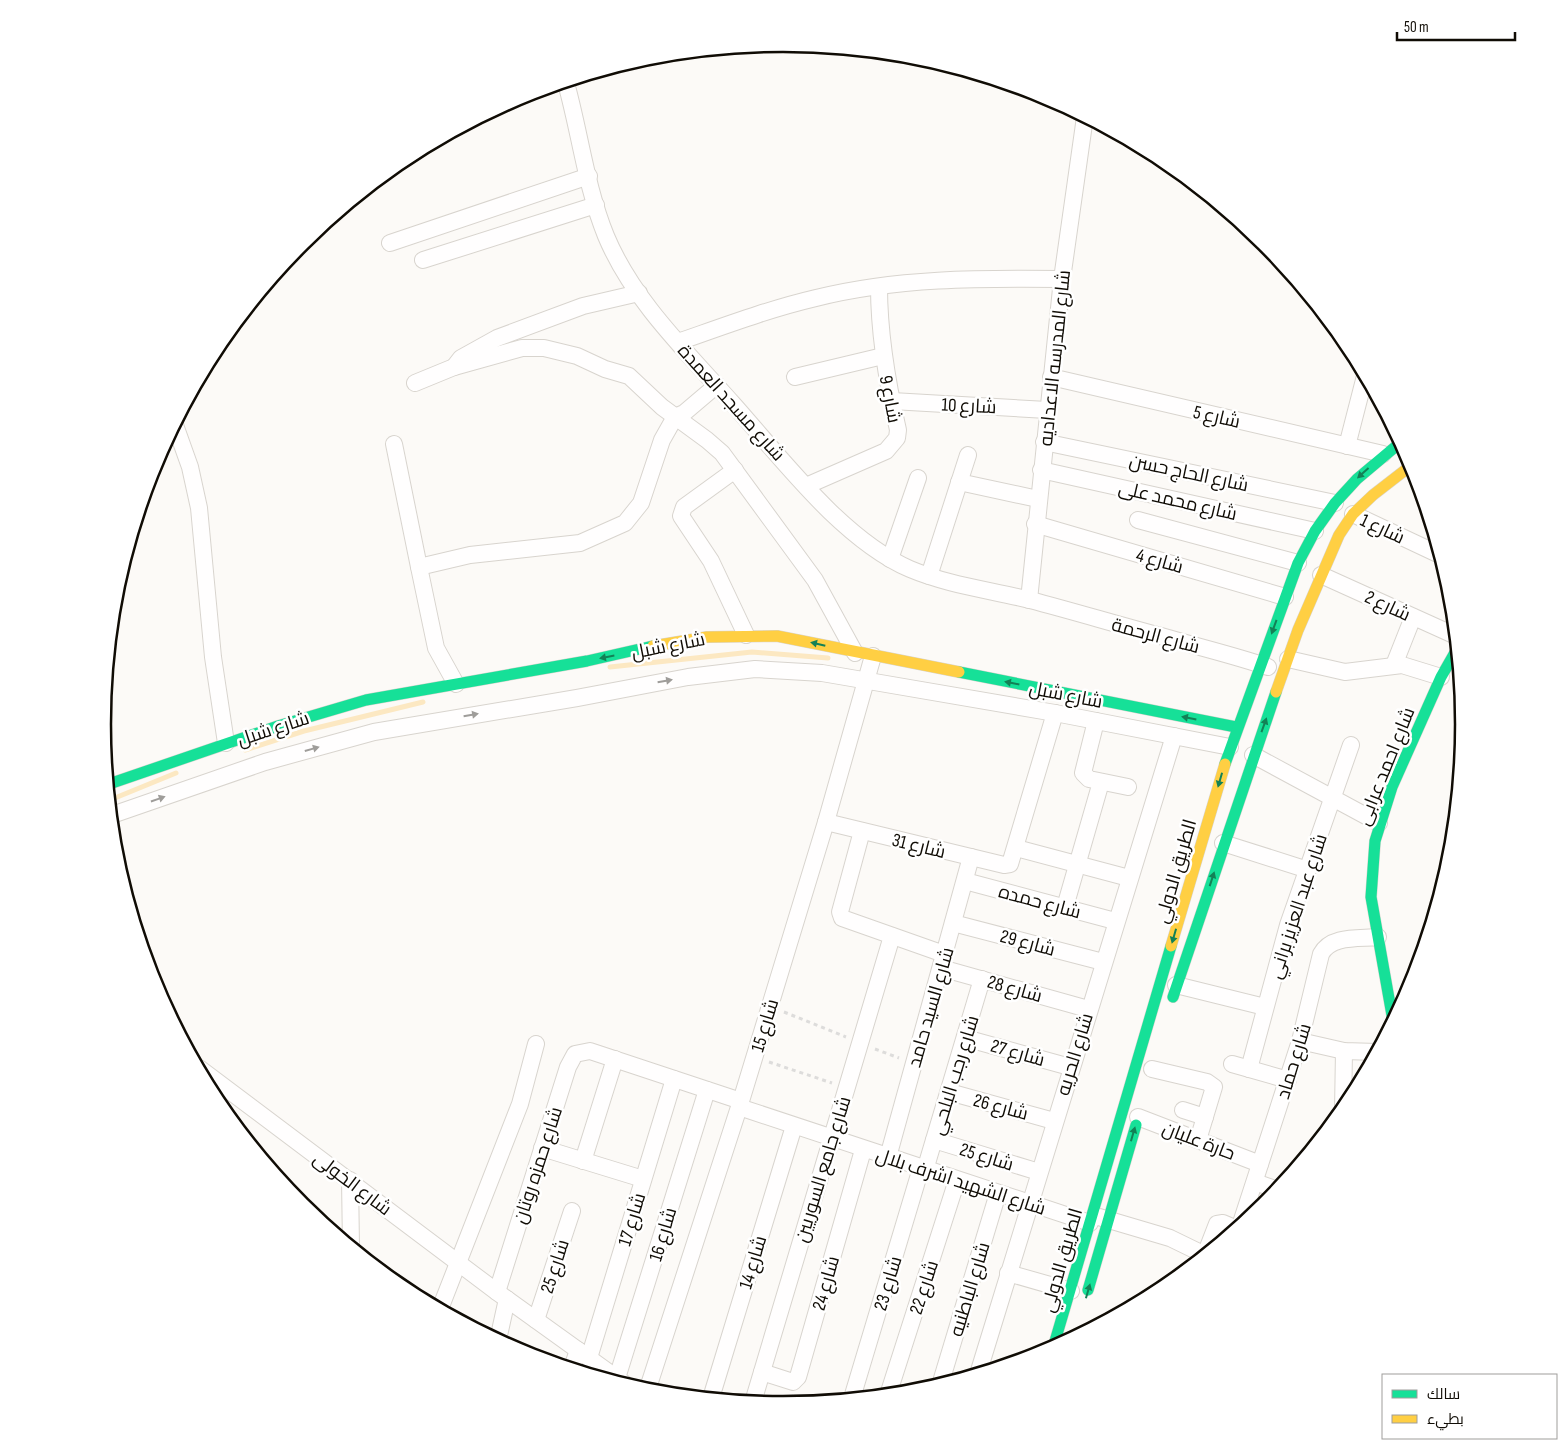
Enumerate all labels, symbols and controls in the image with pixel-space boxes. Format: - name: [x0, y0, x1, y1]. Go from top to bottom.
- scale bar: [1397, 10, 1514, 42]
- text: 50 m: [1404, 18, 1429, 37]
- street label: شارع المدرسه الاعداديه: [1035, 269, 1077, 447]
- street label: شارع مسجد العمدة: [672, 340, 789, 467]
- street label: شارع 9: [873, 373, 905, 425]
- street label: شارع 10: [941, 394, 997, 420]
- street label: شارع 5: [1191, 401, 1242, 435]
- street label: شارع الحاج حسن: [1127, 450, 1250, 498]
- one-way arrow: [1358, 467, 1370, 479]
- street label: شارع محمد على: [1116, 477, 1239, 527]
- street label: شارع 1: [1356, 509, 1408, 551]
- street label: شارع 4: [1133, 544, 1186, 580]
- street label: شارع 2: [1360, 586, 1414, 628]
- street label: شارع الرحمة: [1109, 614, 1202, 660]
- one-way arrow: [1270, 619, 1277, 634]
- street label: شارع شبل: [630, 628, 707, 666]
- one-way arrow: [811, 640, 826, 648]
- one-way arrow: [598, 654, 614, 662]
- one-way arrow: [658, 676, 674, 684]
- street label: شارع شبل: [1027, 677, 1104, 715]
- one-way arrow: [1004, 679, 1020, 687]
- street label: شارع احمد عرابى: [1352, 704, 1421, 829]
- street label: شارع شبل: [235, 707, 313, 753]
- one-way arrow: [463, 711, 479, 719]
- one-way arrow: [1181, 714, 1196, 722]
- one-way arrow: [1260, 717, 1268, 732]
- one-way arrow: [305, 744, 320, 752]
- one-way arrow: [1216, 773, 1224, 788]
- one-way arrow: [151, 795, 166, 803]
- street label: الطريق الدولي: [1151, 817, 1204, 927]
- street label: شارع 31: [889, 829, 948, 865]
- street label: شارع عبد العزيز براني: [1264, 831, 1335, 982]
- one-way arrow: [1208, 871, 1216, 886]
- street label: شارع حمده: [996, 880, 1083, 925]
- street label: شارع 29: [997, 925, 1058, 963]
- one-way arrow: [1170, 928, 1178, 943]
- street label: شارع السيد حامد: [903, 945, 961, 1070]
- street label: شارع 28: [984, 971, 1045, 1009]
- street label: شارع 15: [747, 996, 785, 1055]
- street label: شارع الحريه: [1052, 1010, 1100, 1099]
- street label: شارع رجب البلحي: [926, 1013, 986, 1139]
- street label: شارع حماد: [1272, 1021, 1318, 1102]
- street label: شارع 27: [988, 1035, 1047, 1073]
- street label: شارع 26: [970, 1089, 1031, 1127]
- street label: شارع جامع السوريين: [790, 1094, 858, 1245]
- street label: شارع حمزه روتان: [509, 1104, 569, 1227]
- street label: حارة عليان: [1159, 1117, 1238, 1166]
- one-way arrow: [1129, 1127, 1137, 1142]
- street label: شارع 25: [956, 1138, 1016, 1177]
- street label: شارع الشهيد اشرف بلال: [872, 1144, 1048, 1222]
- street label: شارع الخولى: [308, 1147, 396, 1222]
- street label: شارع 17: [614, 1190, 652, 1249]
- street label: شارع 16: [644, 1205, 683, 1264]
- street label: الطريق الدولي: [1037, 1206, 1090, 1316]
- street label: شارع 14: [734, 1233, 773, 1292]
- street label: شارع 25: [536, 1237, 576, 1297]
- street label: شارع الباطنيه: [945, 1239, 997, 1340]
- street label: شارع 23: [869, 1253, 909, 1314]
- street label: شارع 24: [808, 1254, 846, 1314]
- street label: شارع 22: [905, 1258, 945, 1318]
- one-way arrow: [1084, 1283, 1092, 1298]
- legend: [1382, 1374, 1557, 1439]
- text: سالك: [1427, 1385, 1460, 1404]
- text: بطيء: [1427, 1410, 1464, 1431]

